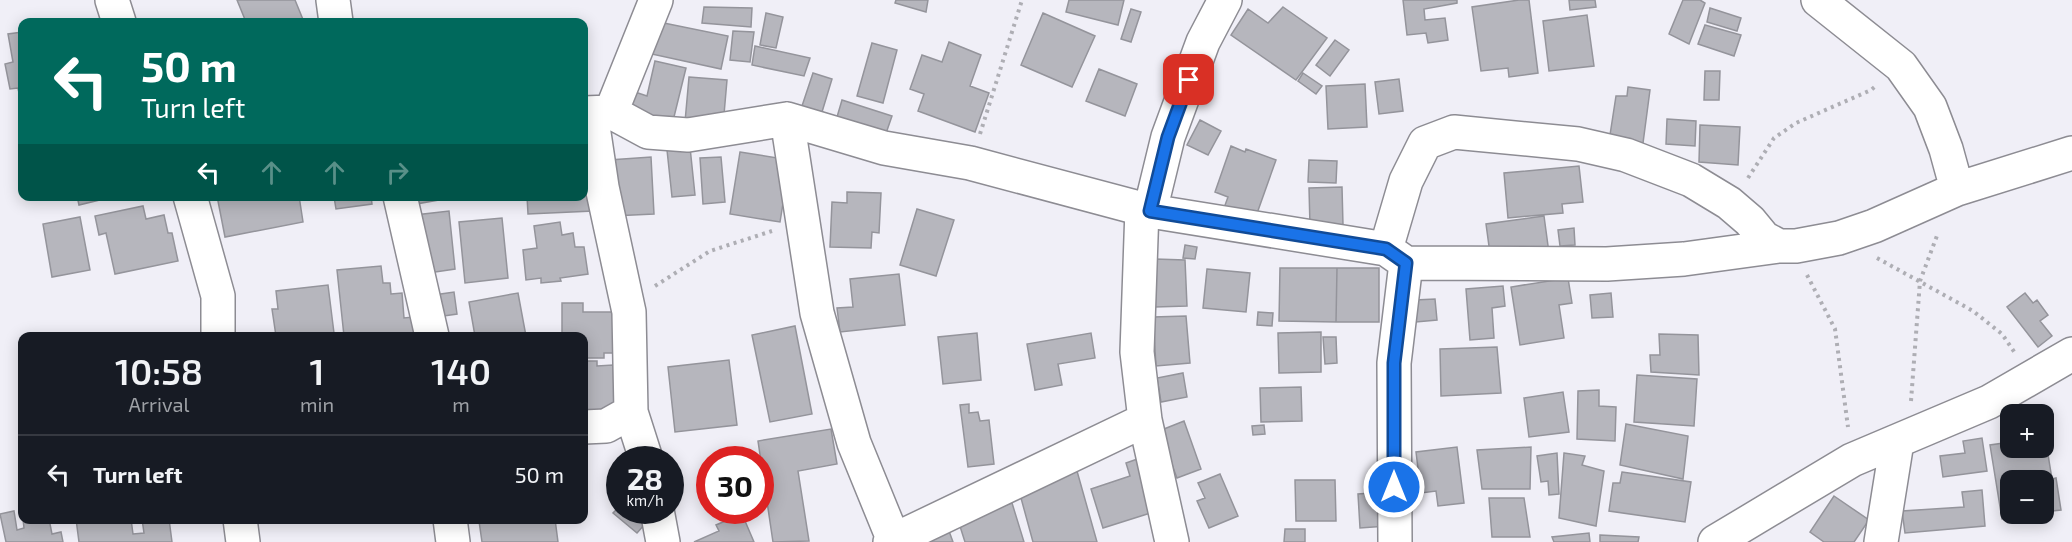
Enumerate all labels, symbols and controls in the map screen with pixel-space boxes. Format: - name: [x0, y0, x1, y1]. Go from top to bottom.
- text: 50 m: [141, 40, 237, 90]
- icon: left: [42, 42, 120, 120]
- pin: [1163, 54, 1214, 105]
- icon: arrive: [1172, 63, 1205, 96]
- text: Turn left: [141, 91, 245, 123]
- icon: left: [192, 156, 225, 189]
- icon: ahead: [255, 156, 288, 189]
- icon: ahead: [318, 156, 351, 189]
- icon: right: [381, 156, 414, 189]
- text: 10:58: [115, 349, 203, 392]
- text: 1: [310, 349, 325, 392]
- text: 140: [431, 349, 491, 392]
- text: Arrival: [129, 392, 189, 416]
- text: min: [300, 392, 334, 416]
- text: m: [452, 392, 470, 416]
- map controls: [2000, 404, 2054, 524]
- button: +: [2000, 404, 2054, 458]
- speed limit sign: 30: [696, 446, 774, 524]
- position arrow: [1362, 455, 1426, 519]
- icon: left: [42, 458, 75, 491]
- text: 28: [627, 460, 663, 496]
- text: Turn left: [93, 461, 182, 487]
- text: 50 m: [515, 461, 564, 487]
- button: −: [2000, 470, 2054, 524]
- text: km/h: [626, 491, 664, 509]

